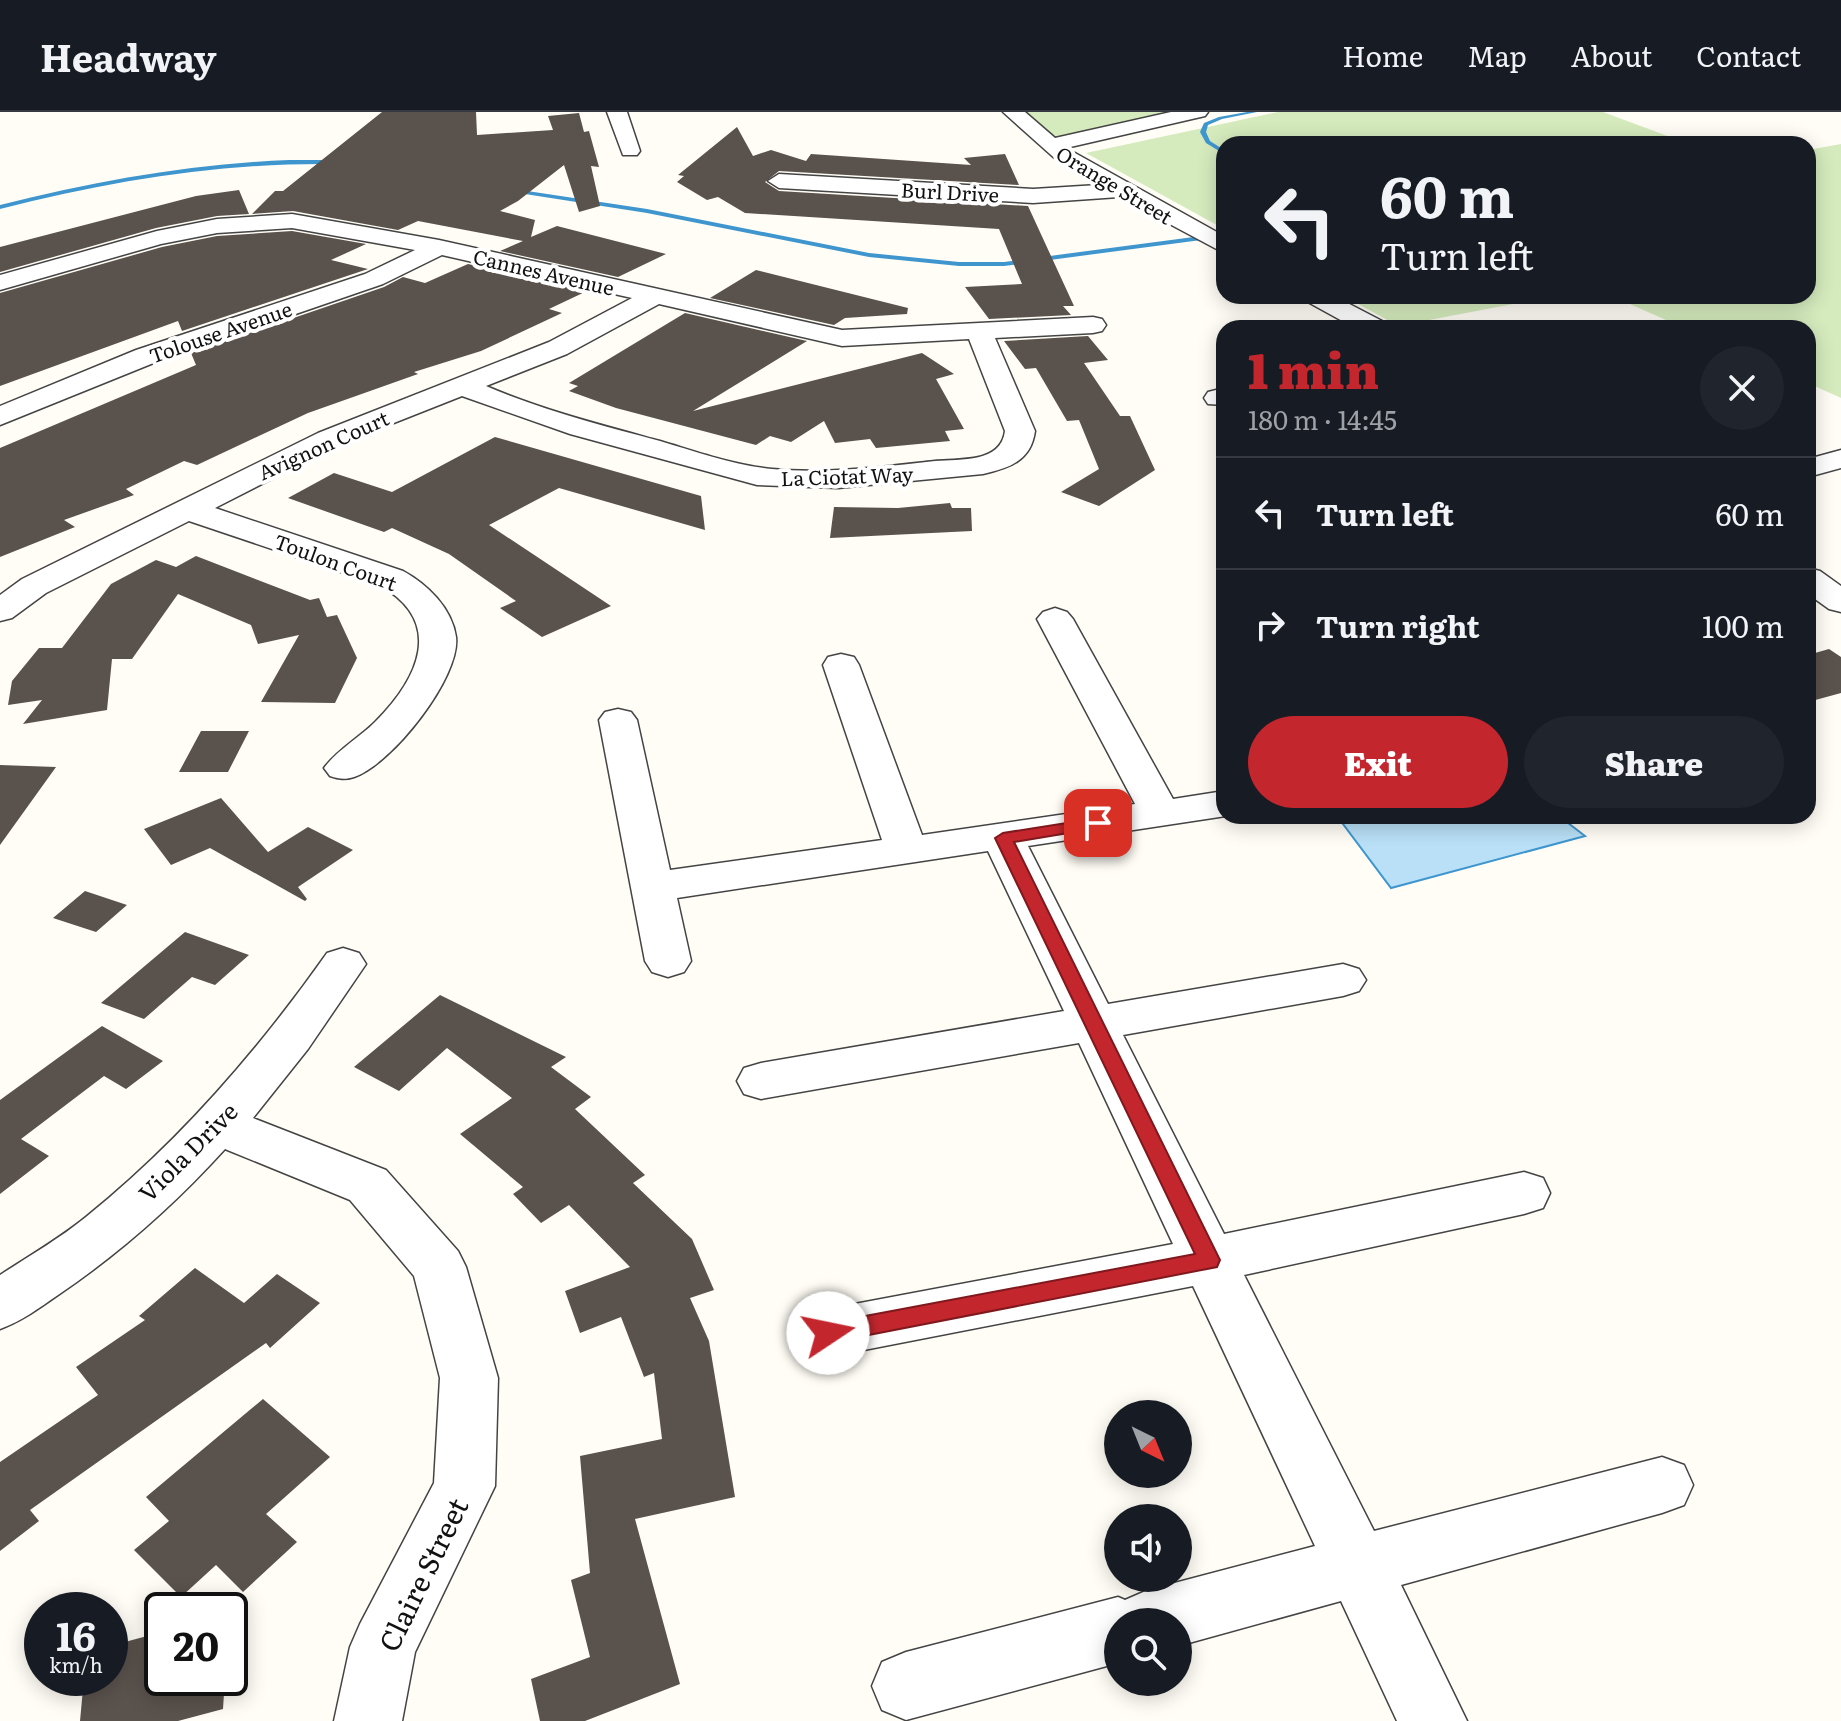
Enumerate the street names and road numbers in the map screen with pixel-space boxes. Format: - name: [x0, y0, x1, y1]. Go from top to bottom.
- street label: Orange Street: [1051, 137, 1179, 231]
- street label: Burl Drive: [900, 173, 1000, 209]
- street label: Cannes Avenue: [471, 240, 617, 302]
- street label: Tolouse Avenue: [145, 293, 295, 369]
- street label: Avignon Court: [253, 402, 393, 486]
- street label: La Ciotat Way: [780, 458, 914, 492]
- street label: Toulon Court: [270, 525, 402, 597]
- street label: Viola Drive: [129, 1093, 245, 1209]
- street label: Claire Street: [367, 1489, 478, 1658]

